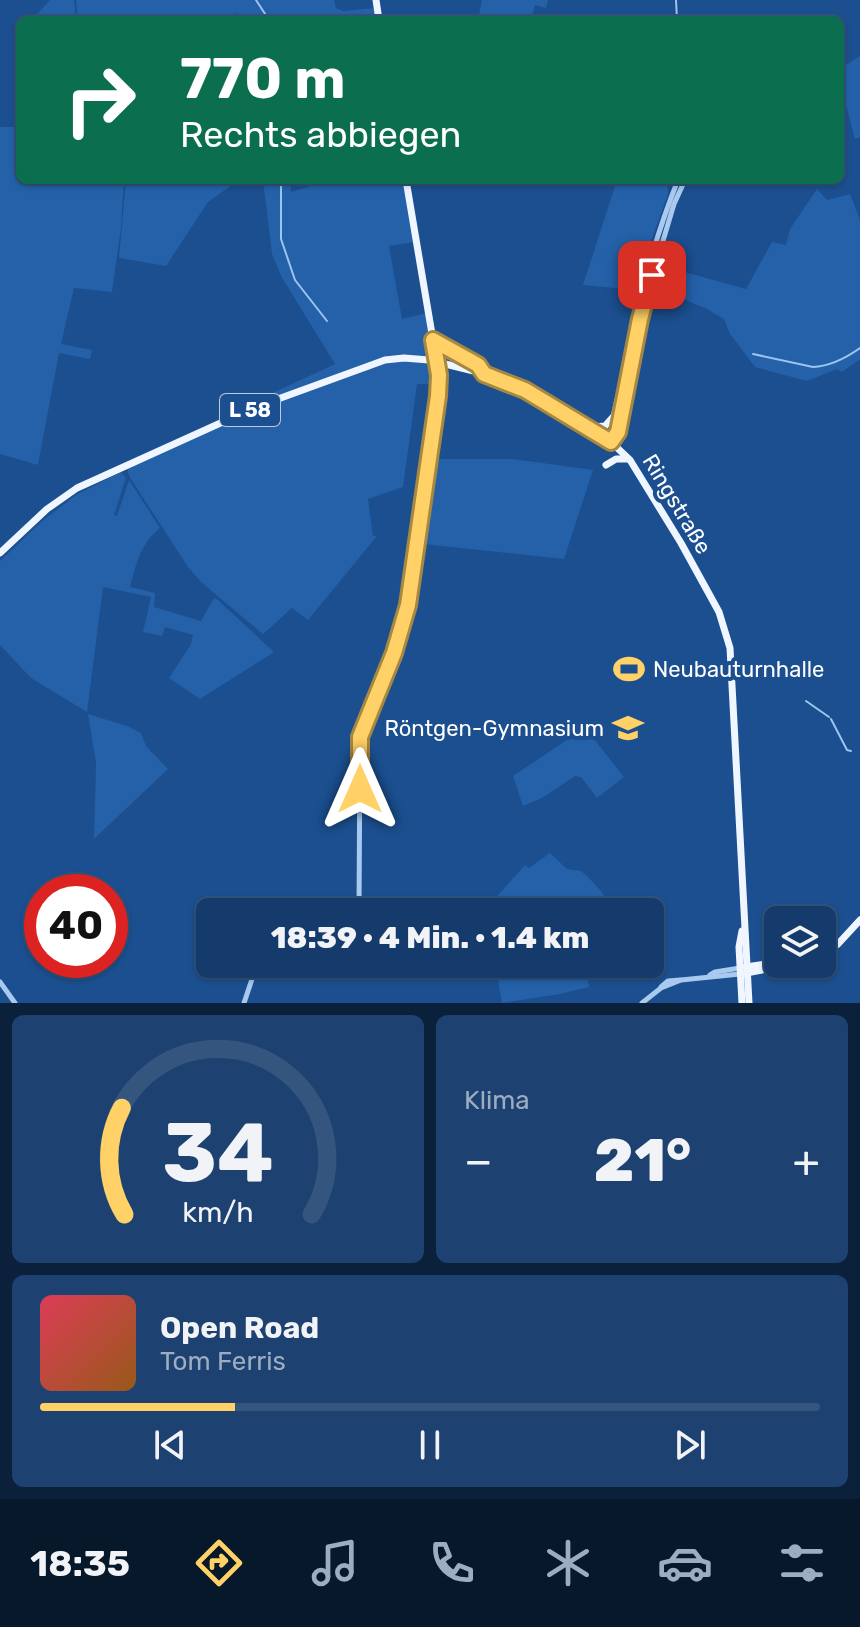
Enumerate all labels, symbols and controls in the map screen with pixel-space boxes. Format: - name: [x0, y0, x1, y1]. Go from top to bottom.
- text: 770 m: [180, 46, 345, 112]
- icon: right: [48, 48, 152, 152]
- text: Rechts abbiegen: [180, 113, 461, 156]
- pin: [618, 241, 686, 309]
- icon: arrive: [630, 253, 674, 297]
- road number: L 58: [220, 394, 280, 426]
- street label: Ringstraße: [637, 449, 717, 559]
- sports icon: Neubauturnhalle: [612, 652, 646, 686]
- place label: Neubauturnhalle: [653, 656, 824, 683]
- school or university icon: Röntgen-Gymnasium: [611, 711, 645, 745]
- place label: Röntgen-Gymnasium: [384, 715, 604, 742]
- position arrow: [318, 747, 402, 831]
- speed limit sign: 40: [24, 874, 128, 978]
- map controls: [764, 906, 836, 978]
- button: layers: [764, 906, 836, 978]
- text: 18:39 · 4 Min. · 1.4 km: [271, 920, 589, 956]
- text: Klima: [464, 1085, 530, 1116]
- text: 34: [162, 1103, 274, 1202]
- text: 21°: [594, 1125, 691, 1196]
- text: −: [464, 1135, 493, 1187]
- text: +: [793, 1135, 820, 1187]
- text: km/h: [182, 1195, 254, 1229]
- text: Open Road: [160, 1310, 319, 1346]
- text: Tom Ferris: [160, 1346, 286, 1377]
- icon: previous: [148, 1423, 192, 1467]
- icon: pause: [408, 1423, 452, 1467]
- icon: next: [668, 1423, 712, 1467]
- icon: directions: [191, 1535, 247, 1591]
- icon: music: [307, 1535, 363, 1591]
- icon: phone: [424, 1535, 480, 1591]
- icon: climate: [540, 1535, 596, 1591]
- icon: car: [657, 1535, 713, 1591]
- icon: filters: [774, 1535, 830, 1591]
- text: 18:35: [30, 1542, 130, 1585]

